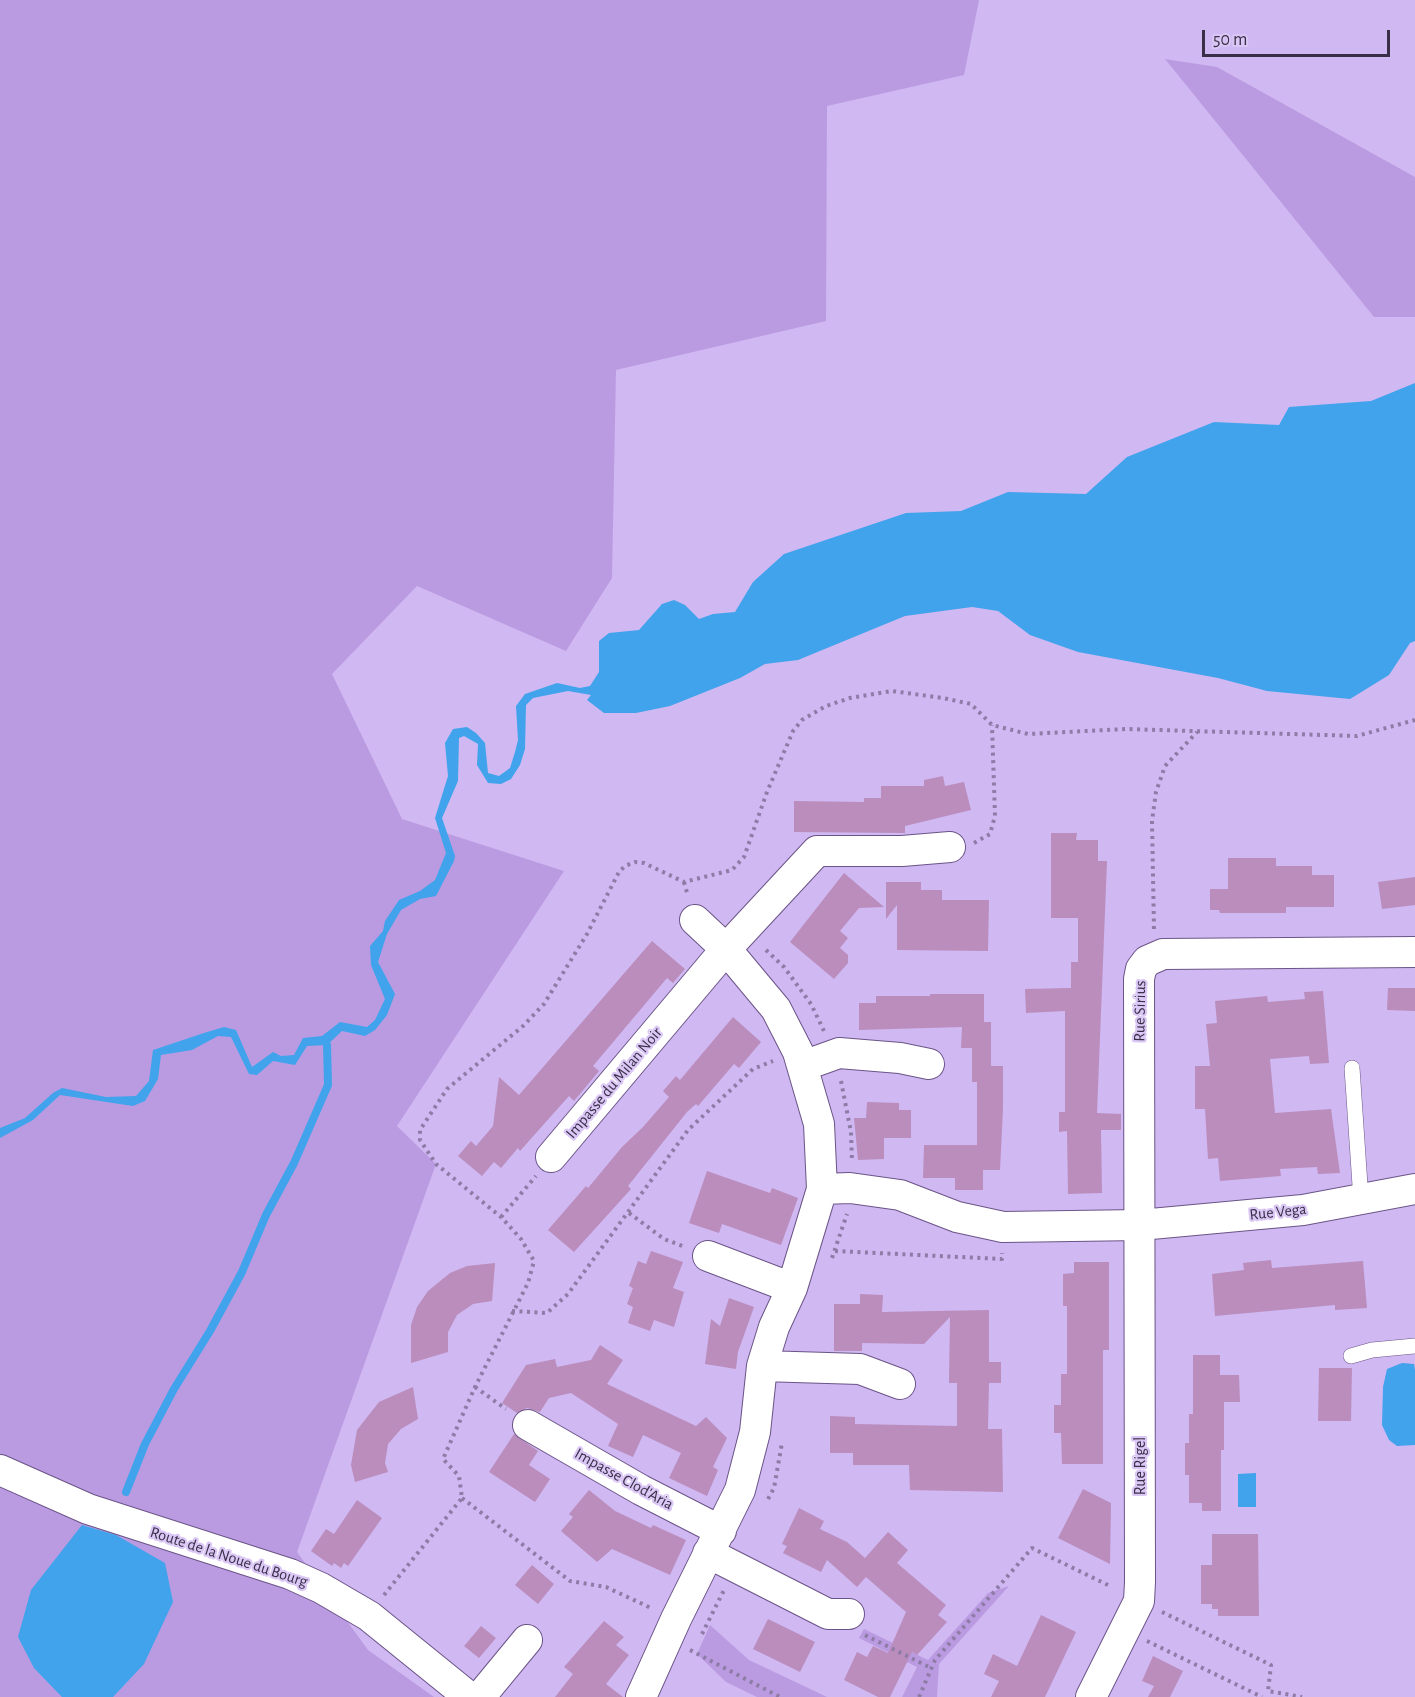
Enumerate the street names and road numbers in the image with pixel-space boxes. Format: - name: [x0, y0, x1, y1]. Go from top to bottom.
- street label: Rue Sirius: [1130, 980, 1150, 1042]
- street label: Impasse du Milan Noir: [562, 1023, 666, 1143]
- street label: Rue Vega: [1249, 1199, 1307, 1225]
- street label: Rue Rigel: [1130, 1437, 1150, 1495]
- street label: Impasse Clod'Aria: [571, 1444, 677, 1514]
- street label: Route de la Noue du Bourg: [148, 1522, 310, 1592]

